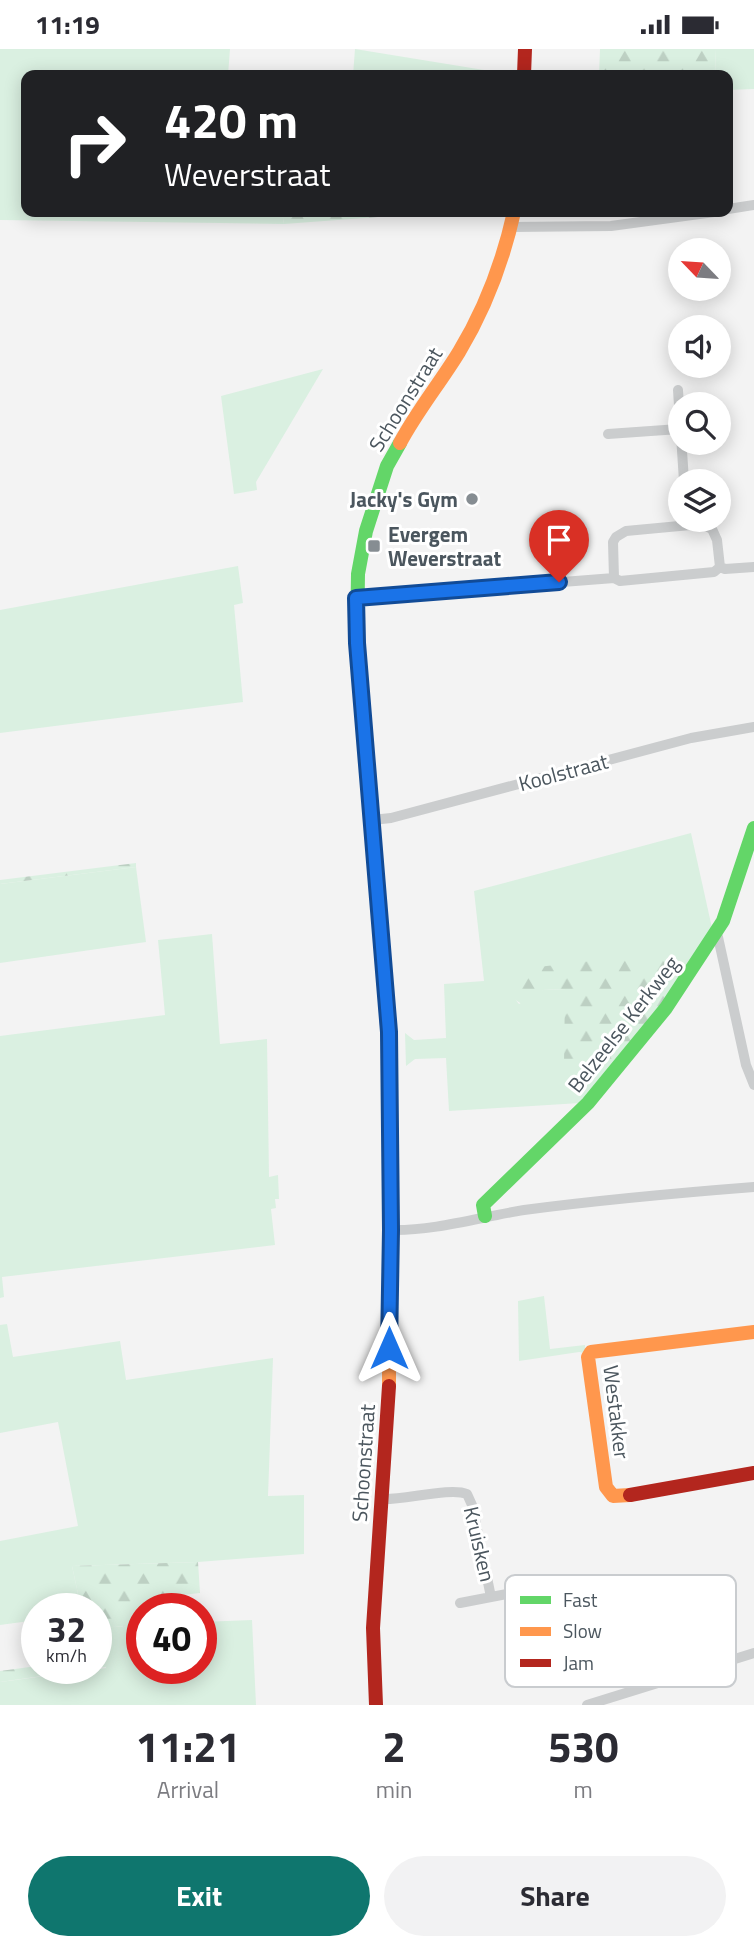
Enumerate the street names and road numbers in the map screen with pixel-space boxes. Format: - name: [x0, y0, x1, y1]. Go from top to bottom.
- street label: Schoonstraat: [360, 340, 450, 458]
- street label: Koolstraat: [515, 745, 612, 799]
- street label: Belzeelse Kerkweg: [559, 949, 687, 1099]
- street label: Westakker: [595, 1363, 639, 1461]
- street label: Schoonstraat: [343, 1402, 383, 1523]
- street label: Kruisken: [456, 1503, 504, 1585]

